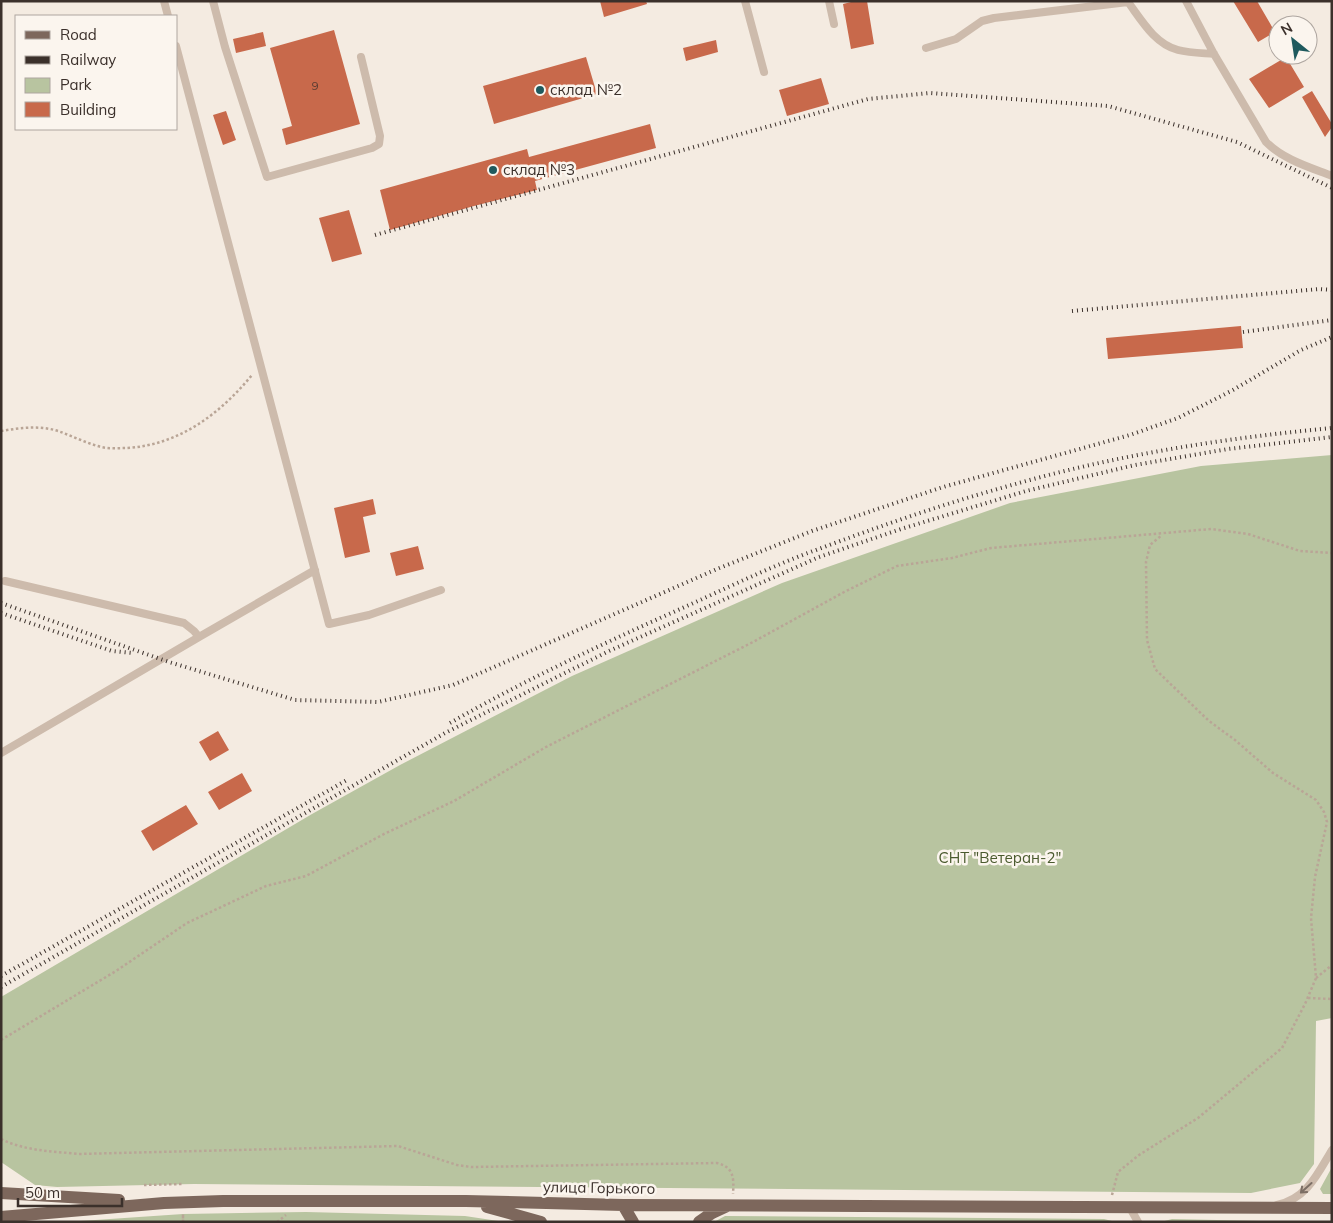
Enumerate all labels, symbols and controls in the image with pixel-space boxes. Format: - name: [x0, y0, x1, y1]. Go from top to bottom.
- legend: [15, 15, 178, 130]
- north arrow: [1268, 15, 1318, 65]
- text: N: [1277, 18, 1296, 39]
- text: Road: [60, 25, 97, 44]
- text: Railway: [60, 50, 116, 69]
- text: Park: [60, 75, 92, 94]
- house number: 9: [311, 78, 319, 93]
- place label: склад №2: [550, 80, 622, 99]
- marker: склад №2: [534, 84, 546, 96]
- text: Building: [60, 100, 116, 119]
- place label: склад №3: [503, 160, 575, 179]
- marker: склад №3: [487, 164, 499, 176]
- park label: СНТ "Ветеран-2": [939, 848, 1061, 867]
- scale bar: [18, 1176, 121, 1208]
- street label: улица Горького: [543, 1177, 655, 1198]
- text: 50 m: [25, 1183, 60, 1202]
- one-way arrow: [1299, 1183, 1312, 1194]

